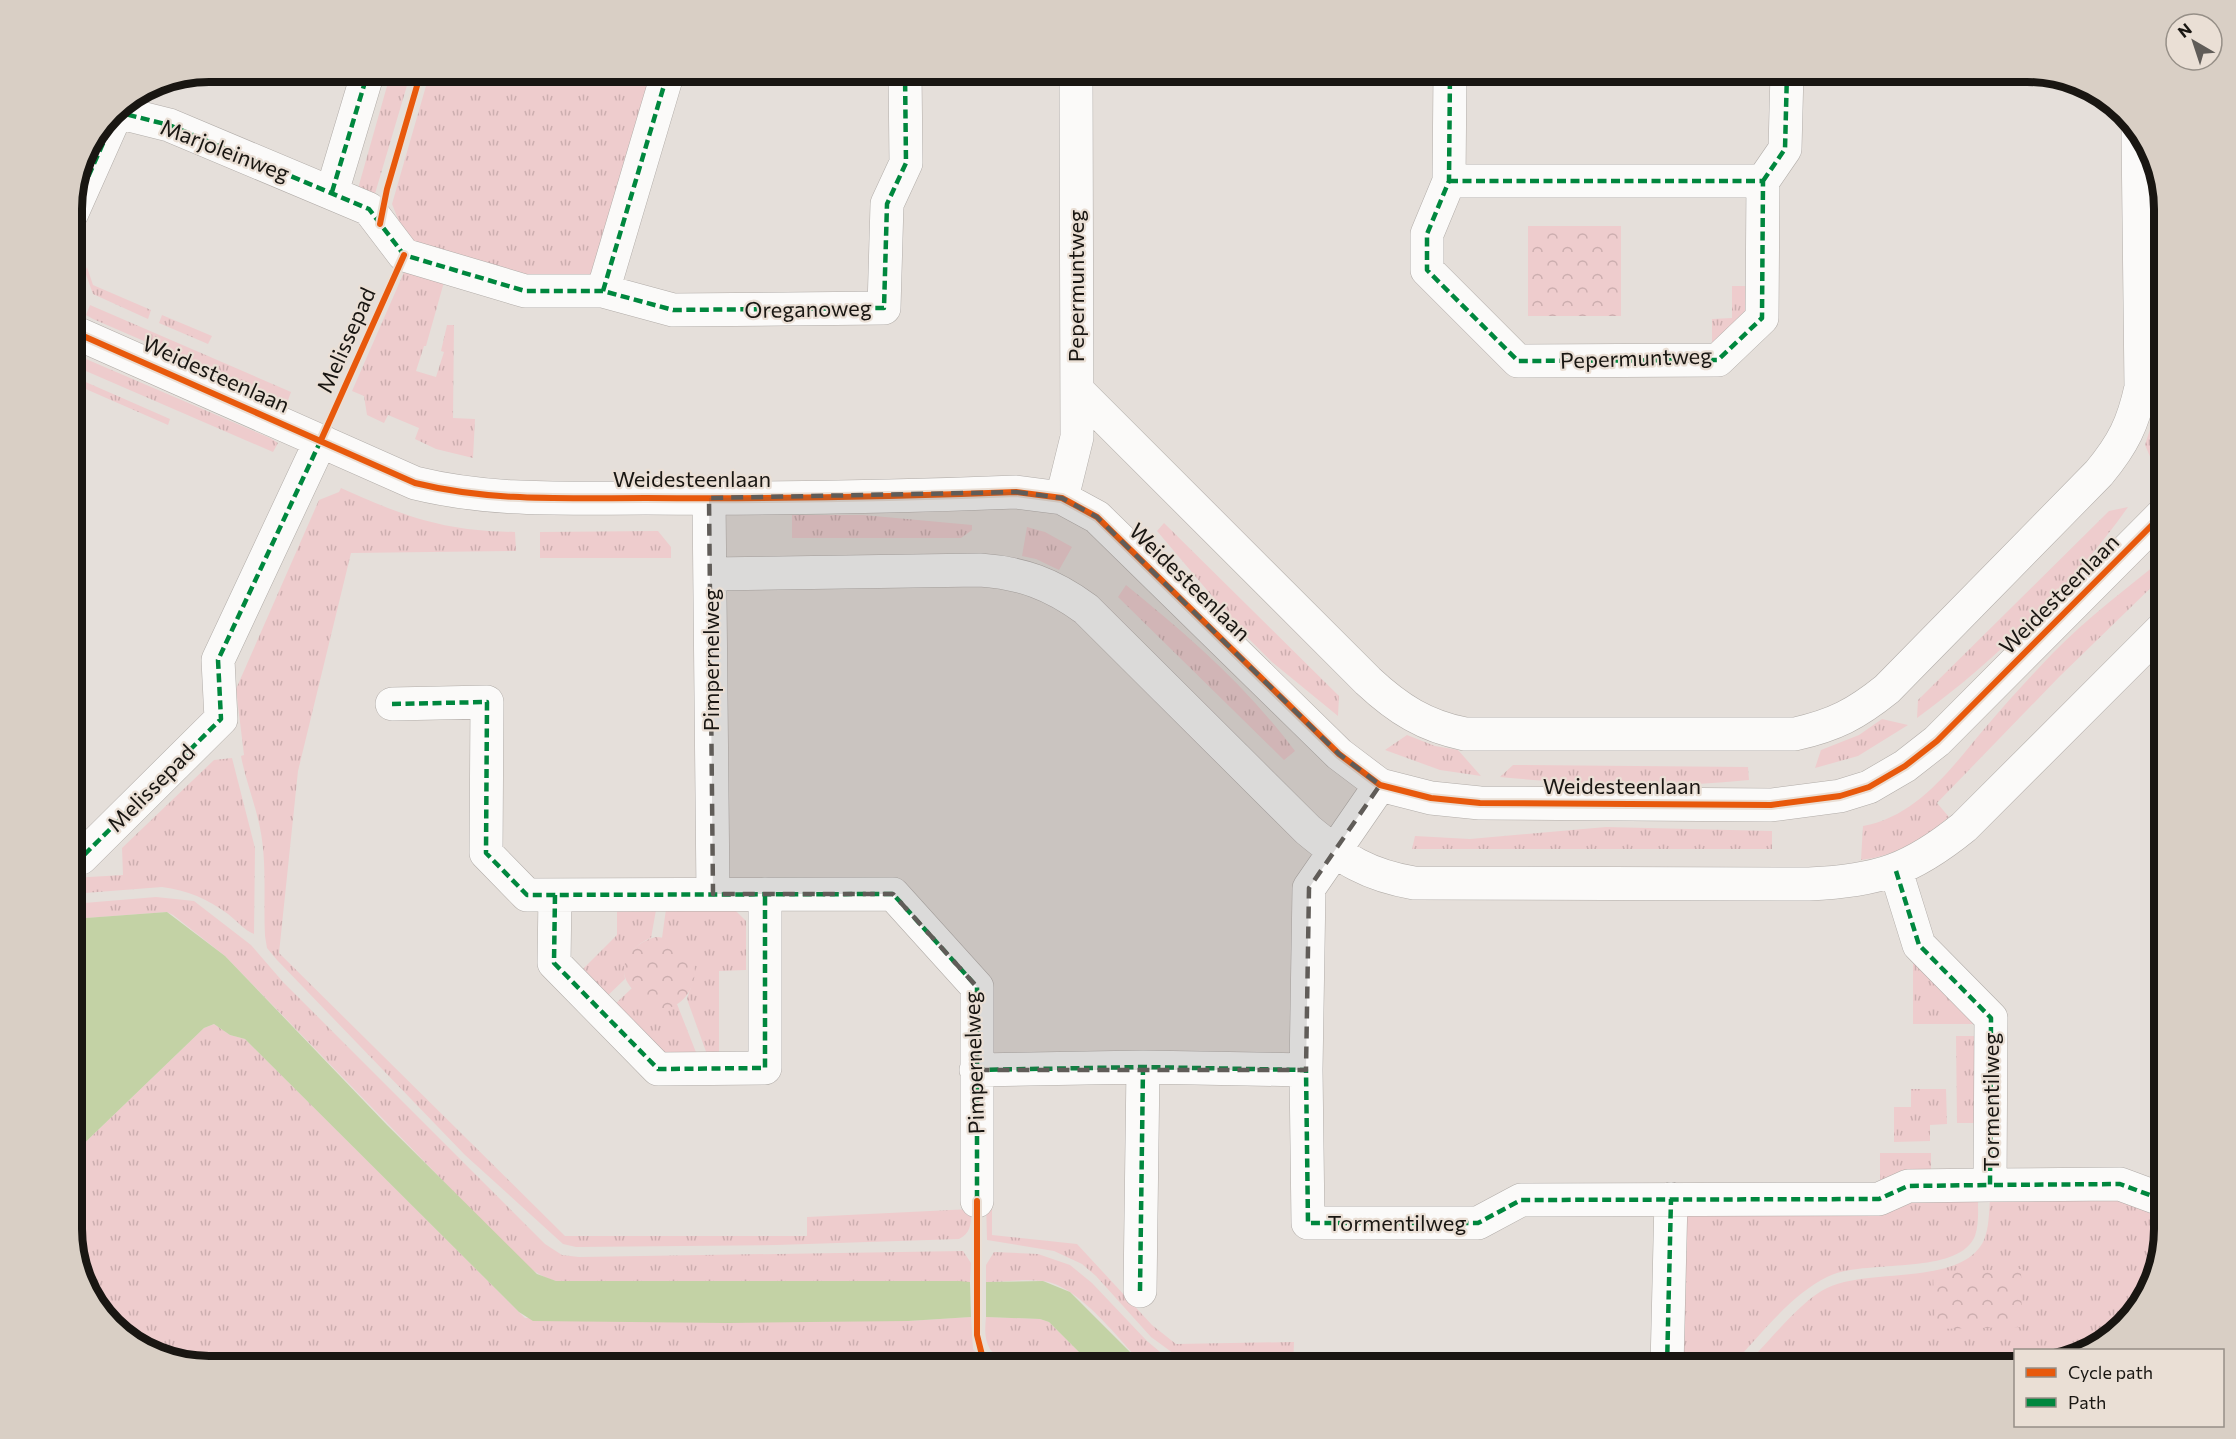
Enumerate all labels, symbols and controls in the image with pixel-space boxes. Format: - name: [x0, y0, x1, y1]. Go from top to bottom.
- north arrow: [2164, 12, 2224, 72]
- text: N: [2174, 19, 2195, 41]
- street label: Marjoleinweg: [157, 113, 293, 187]
- street label: Pepermuntweg: [1062, 210, 1089, 362]
- street label: Melissepad: [310, 283, 381, 397]
- street label: Oreganoweg: [744, 294, 872, 323]
- street label: Weidesteenlaan: [138, 329, 294, 418]
- street label: Pepermuntweg: [1559, 341, 1713, 374]
- street label: Weidesteenlaan: [613, 465, 771, 492]
- street label: Weidesteenlaan: [1124, 517, 1257, 646]
- street label: Weidesteenlaan: [1993, 528, 2124, 659]
- street label: Pimpernelweg: [697, 589, 724, 731]
- street label: Melissepad: [101, 738, 200, 837]
- street label: Weidesteenlaan: [1543, 772, 1701, 799]
- street label: Pimpernelweg: [958, 991, 989, 1135]
- street label: Tormentilweg: [1977, 1033, 2004, 1171]
- street label: Tormentilweg: [1328, 1209, 1466, 1236]
- legend: [2014, 1349, 2224, 1427]
- text: Cycle path: [2068, 1361, 2153, 1383]
- text: Path: [2068, 1391, 2106, 1413]

